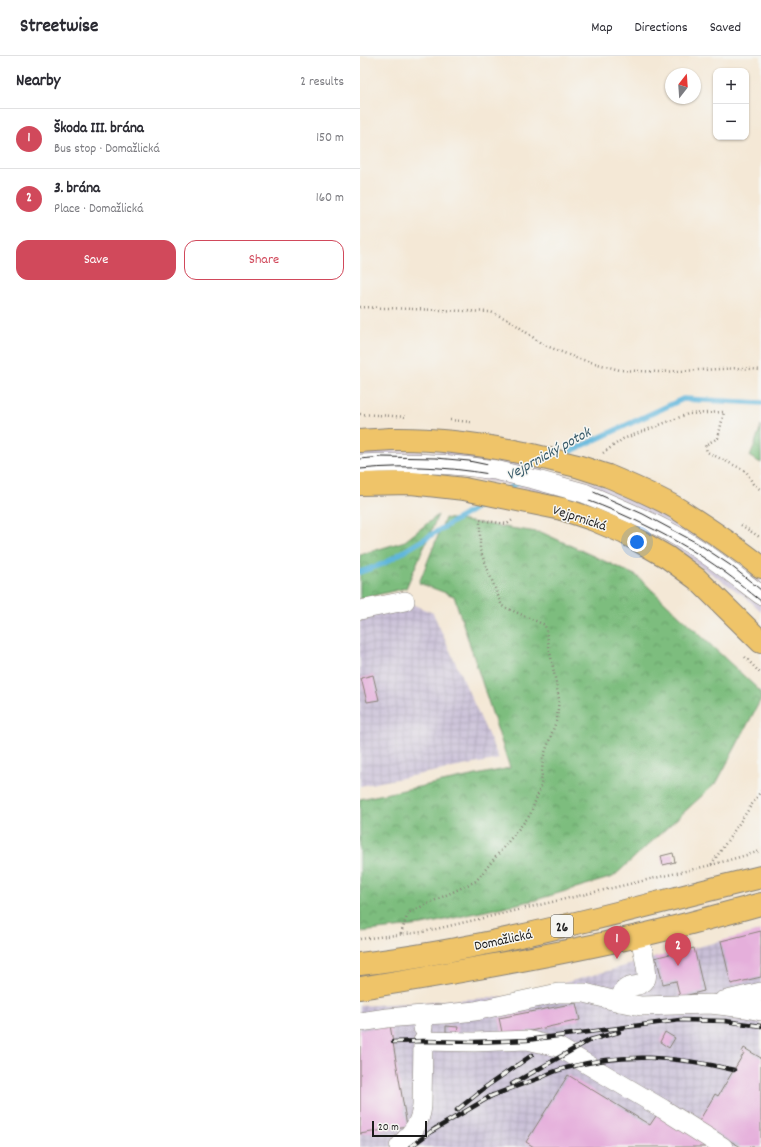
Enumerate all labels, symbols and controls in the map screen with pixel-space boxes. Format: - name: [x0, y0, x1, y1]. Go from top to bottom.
- text: Streetwise: [20, 14, 98, 41]
- text: Map: [591, 18, 613, 38]
- text: Directions: [635, 18, 688, 38]
- text: Saved: [710, 18, 741, 38]
- north arrow: [665, 68, 701, 104]
- map controls: [713, 68, 749, 140]
- button: +: [713, 68, 749, 104]
- text: Nearby: [16, 70, 60, 94]
- text: 2 results: [300, 73, 344, 92]
- button: −: [713, 104, 749, 140]
- text: Škoda III. brána: [54, 118, 144, 140]
- text: 1: [28, 129, 30, 148]
- text: 150 m: [316, 129, 344, 148]
- text: Bus stop · Domažlická: [54, 140, 160, 159]
- text: 3. brána: [54, 178, 100, 200]
- text: 2: [26, 189, 32, 208]
- text: 160 m: [316, 189, 344, 208]
- text: Place · Domažlická: [54, 200, 144, 219]
- button: Save: [16, 240, 176, 280]
- button: Share: [184, 240, 344, 280]
- water label: Vejprnický potok: [503, 422, 597, 487]
- street label: Vejprnická: [550, 501, 609, 537]
- your location: [627, 532, 647, 552]
- road number: 26: [551, 915, 573, 937]
- street label: Domažlická: [473, 925, 534, 957]
- pin: 1: [604, 926, 630, 959]
- pin: 2: [665, 933, 691, 966]
- scale bar: [372, 1119, 427, 1138]
- text: 20 m: [378, 1120, 399, 1136]

